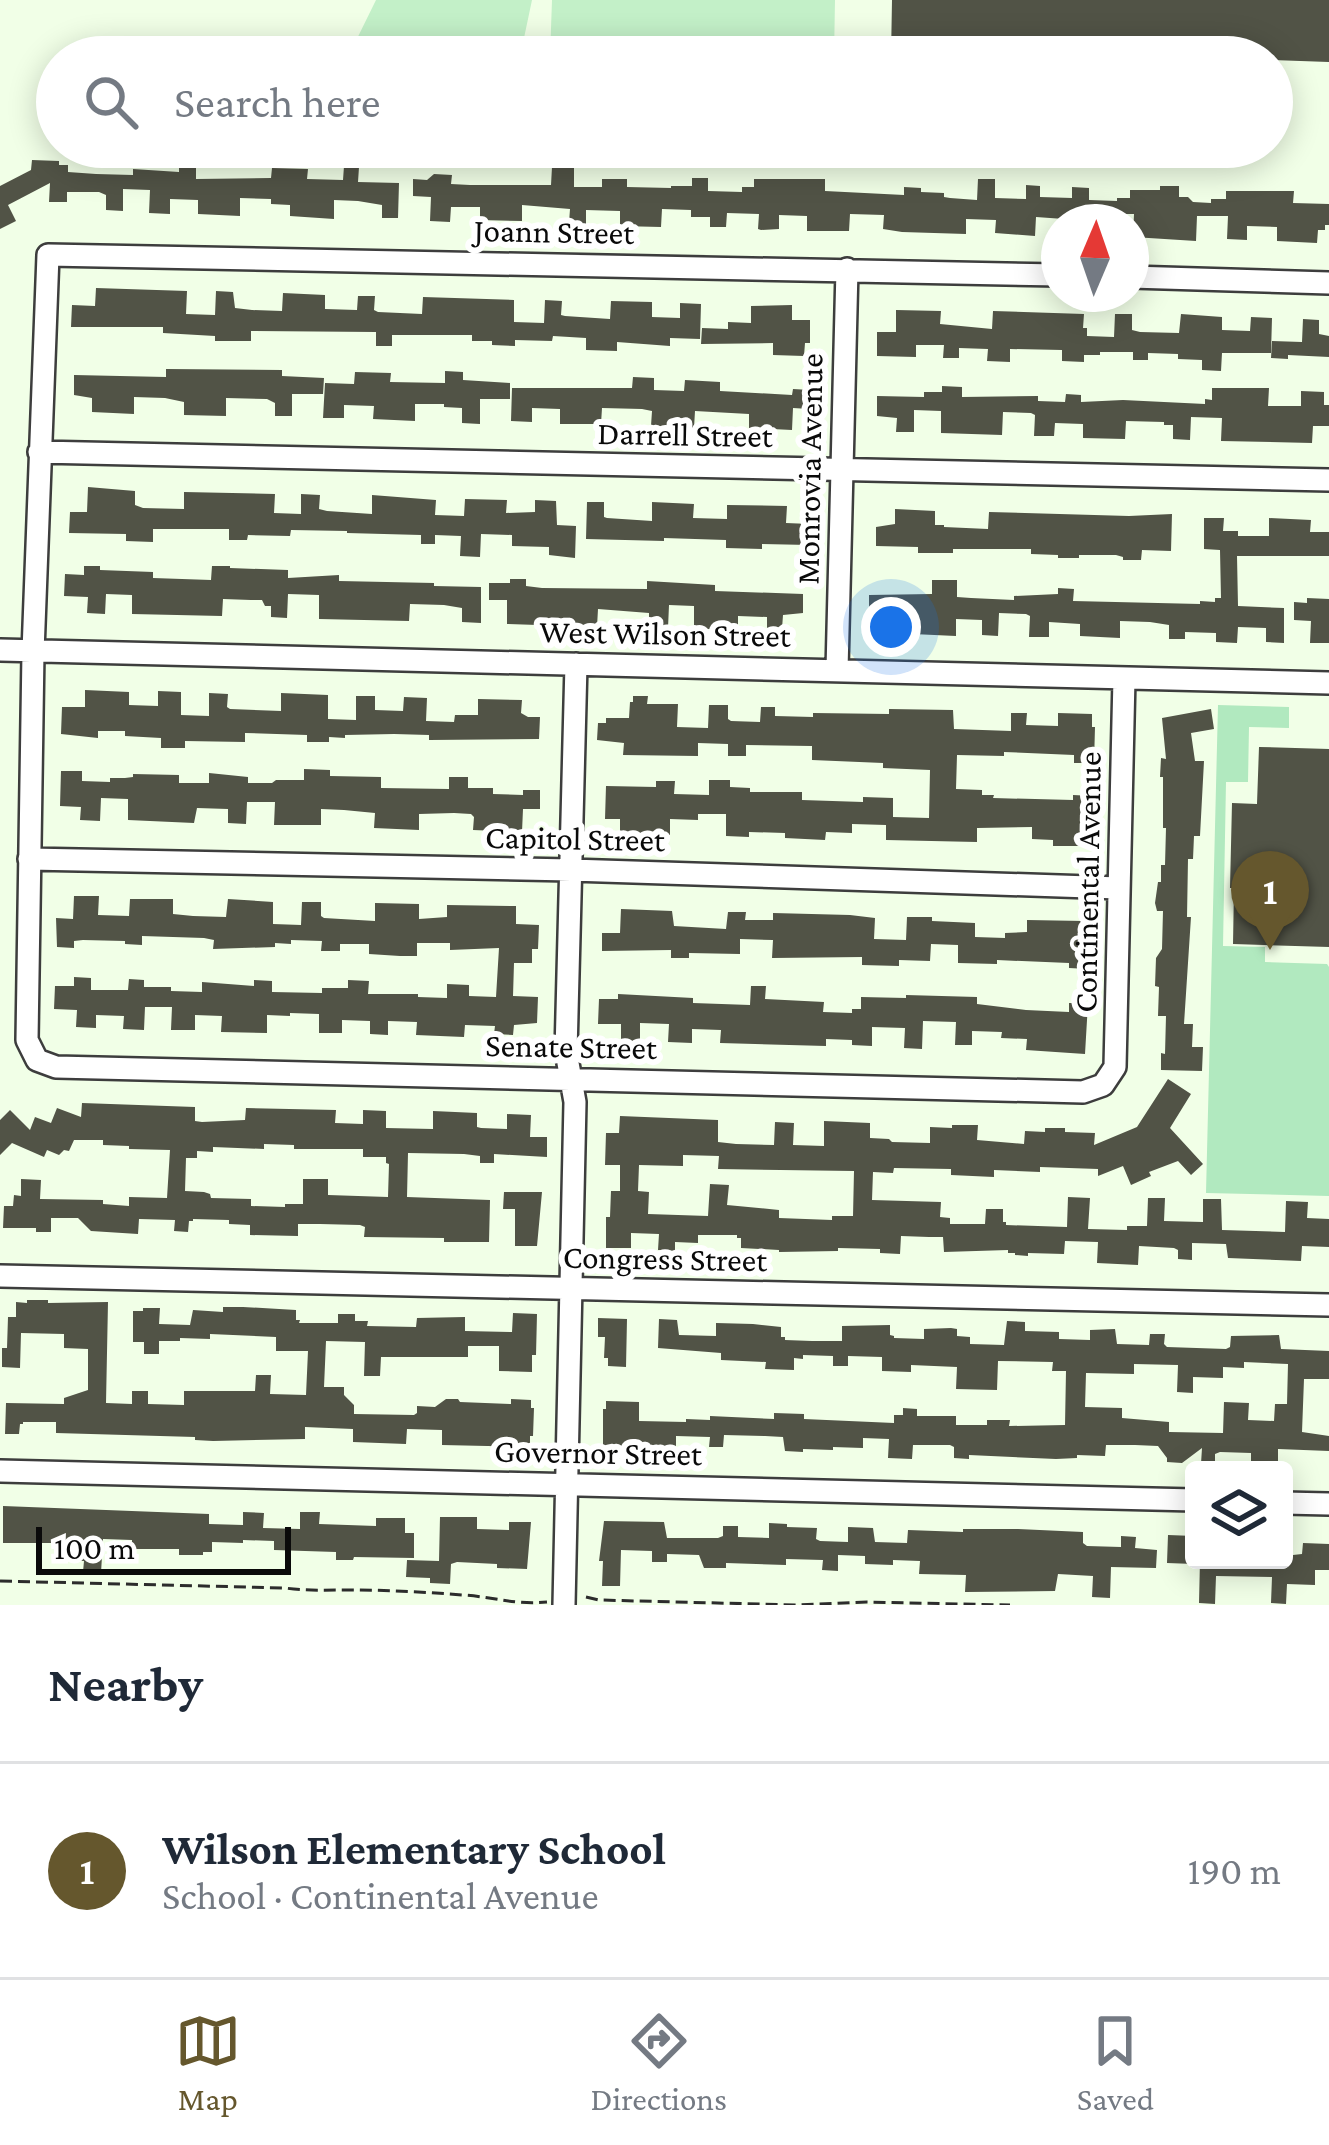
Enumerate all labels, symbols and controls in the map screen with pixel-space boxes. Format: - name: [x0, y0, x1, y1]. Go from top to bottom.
- search box: [36, 36, 1293, 168]
- icon: search: [78, 69, 144, 135]
- text: Search here: [174, 77, 381, 127]
- north arrow: [1041, 204, 1149, 312]
- street label: Joann Street: [471, 211, 636, 251]
- street label: Monrovia Avenue: [788, 353, 830, 585]
- street label: Darrell Street: [597, 414, 774, 454]
- your location: [861, 597, 921, 657]
- street label: West Wilson Street: [539, 612, 792, 654]
- street label: Continental Avenue: [1066, 751, 1108, 1013]
- street label: Capitol Street: [485, 818, 666, 858]
- pin: 1: [1231, 851, 1309, 950]
- street label: Senate Street: [485, 1026, 658, 1066]
- street label: Congress Street: [563, 1238, 769, 1278]
- street label: Governor Street: [494, 1432, 703, 1472]
- map controls: [1185, 1461, 1293, 1569]
- button: layers: [1185, 1461, 1293, 1569]
- scale bar: [36, 1521, 291, 1574]
- text: 100 m: [54, 1529, 135, 1566]
- text: Nearby: [48, 1655, 203, 1712]
- text: Wilson Elementary School: [162, 1824, 666, 1874]
- text: 1: [80, 1849, 94, 1892]
- text: 190 m: [1188, 1849, 1281, 1892]
- text: School · Continental Avenue: [162, 1874, 599, 1917]
- tab: Map: [175, 2008, 241, 2117]
- tab: Directions: [591, 2008, 727, 2117]
- tab: Saved: [1077, 2008, 1154, 2117]

